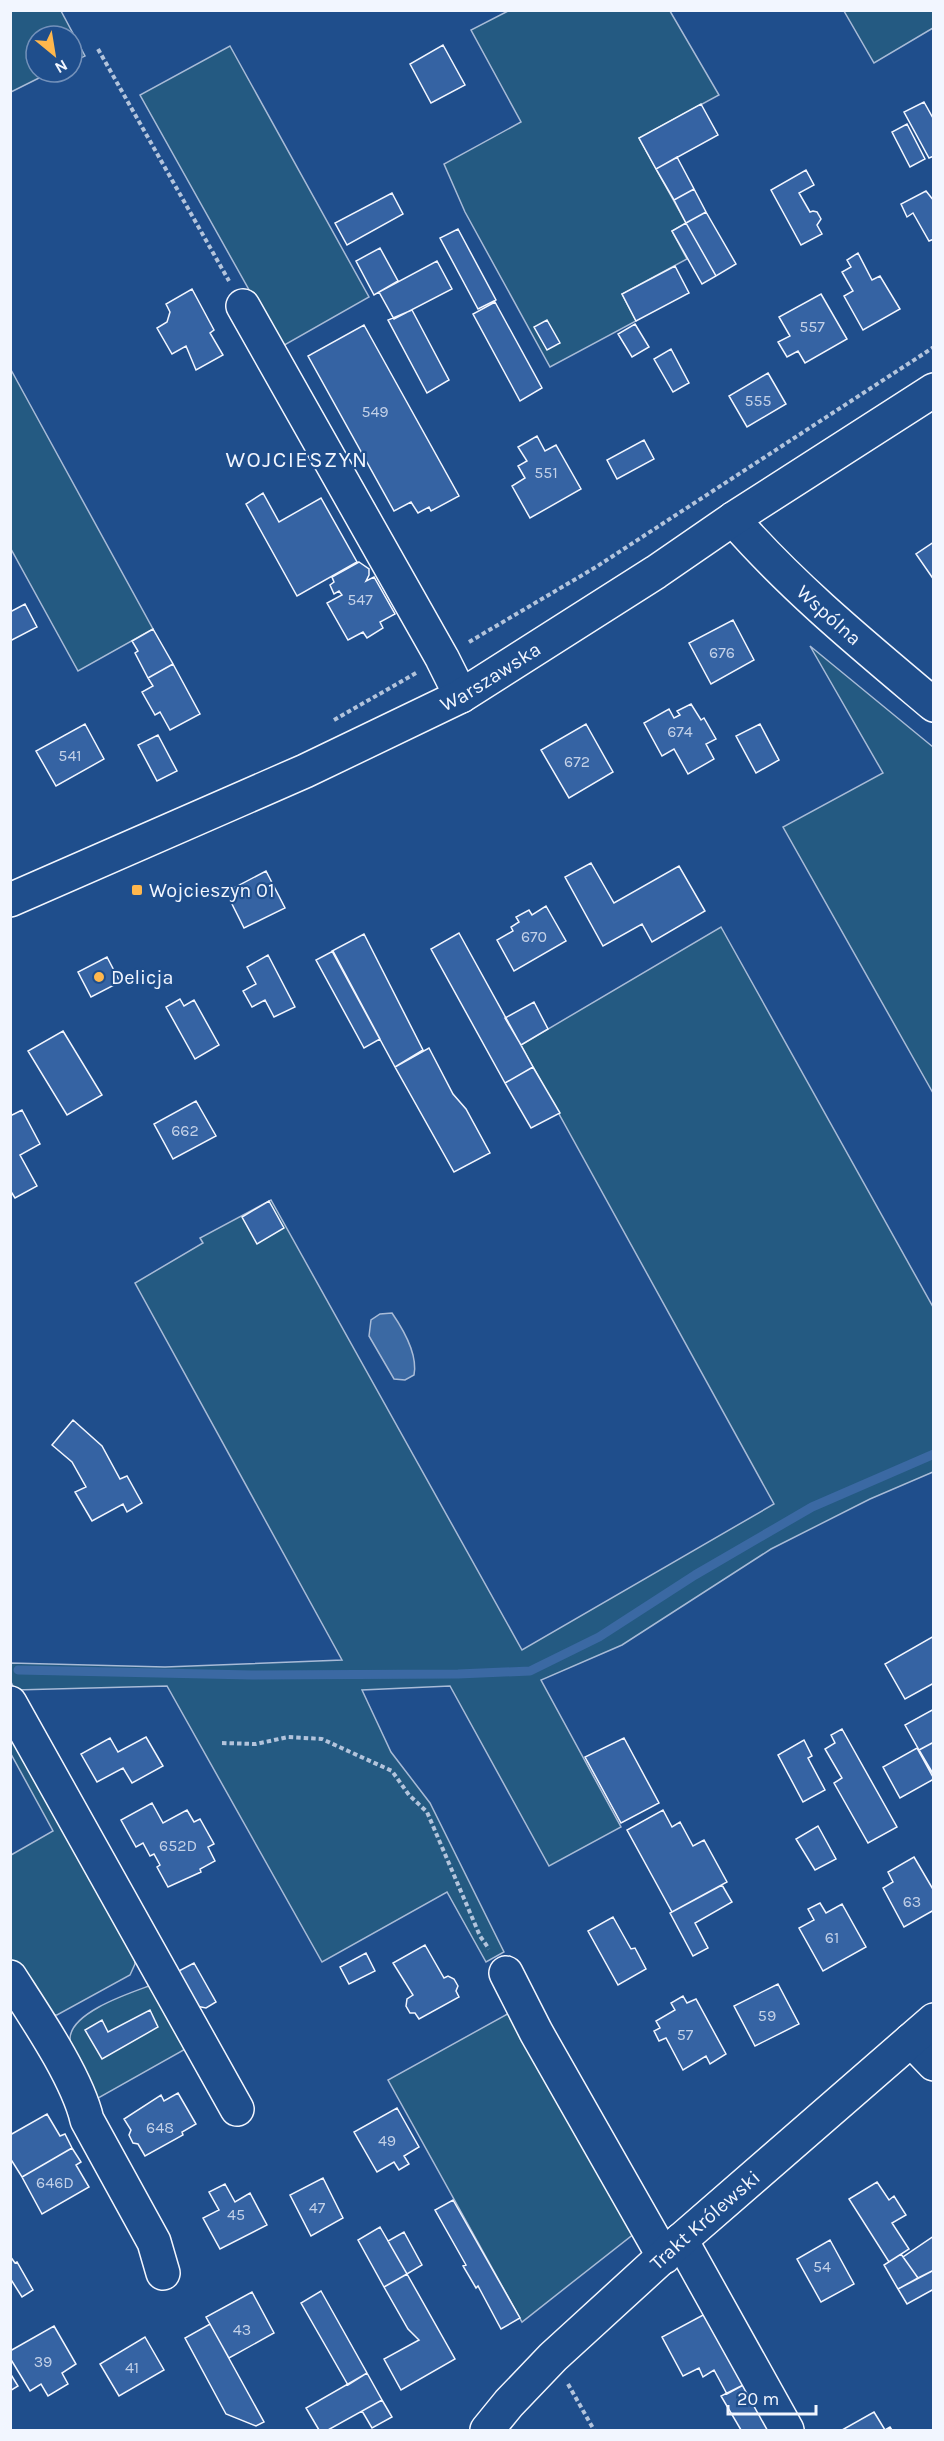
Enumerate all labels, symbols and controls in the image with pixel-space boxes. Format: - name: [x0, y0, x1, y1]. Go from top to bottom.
- north arrow: [24, 24, 84, 84]
- text: N: [52, 55, 71, 78]
- house number: 557: [799, 317, 825, 336]
- house number: 555: [744, 391, 772, 410]
- house number: 549: [361, 402, 389, 421]
- district label: WOJCIESZYN: [225, 447, 369, 473]
- house number: 551: [534, 463, 558, 482]
- street label: Wspólna: [792, 580, 866, 650]
- house number: 547: [347, 590, 373, 609]
- street label: Warszawska: [436, 637, 545, 716]
- house number: 676: [709, 643, 735, 662]
- house number: 674: [667, 722, 693, 741]
- house number: 541: [58, 746, 82, 765]
- house number: 672: [564, 752, 590, 771]
- place label: Wojcieszyn 01: [149, 879, 275, 902]
- marker: Wojcieszyn 01: [130, 883, 144, 897]
- house number: 670: [521, 927, 547, 946]
- place label: Delicja: [111, 966, 174, 989]
- marker: Delicja: [92, 970, 106, 984]
- house number: 662: [171, 1121, 199, 1140]
- house number: 652D: [159, 1836, 197, 1855]
- house number: 63: [903, 1892, 921, 1911]
- house number: 61: [825, 1928, 839, 1947]
- house number: 59: [758, 2006, 776, 2025]
- house number: 57: [677, 2025, 694, 2044]
- house number: 648: [146, 2118, 174, 2137]
- house number: 49: [378, 2131, 396, 2150]
- street label: Trakt Królewski: [645, 2165, 764, 2274]
- house number: 646D: [36, 2173, 74, 2192]
- house number: 47: [309, 2198, 326, 2217]
- house number: 45: [227, 2205, 245, 2224]
- house number: 54: [813, 2257, 831, 2276]
- house number: 43: [233, 2320, 251, 2339]
- house number: 39: [34, 2352, 52, 2371]
- house number: 41: [125, 2358, 139, 2377]
- scale bar: [728, 2378, 816, 2416]
- text: 20 m: [737, 2388, 779, 2410]

